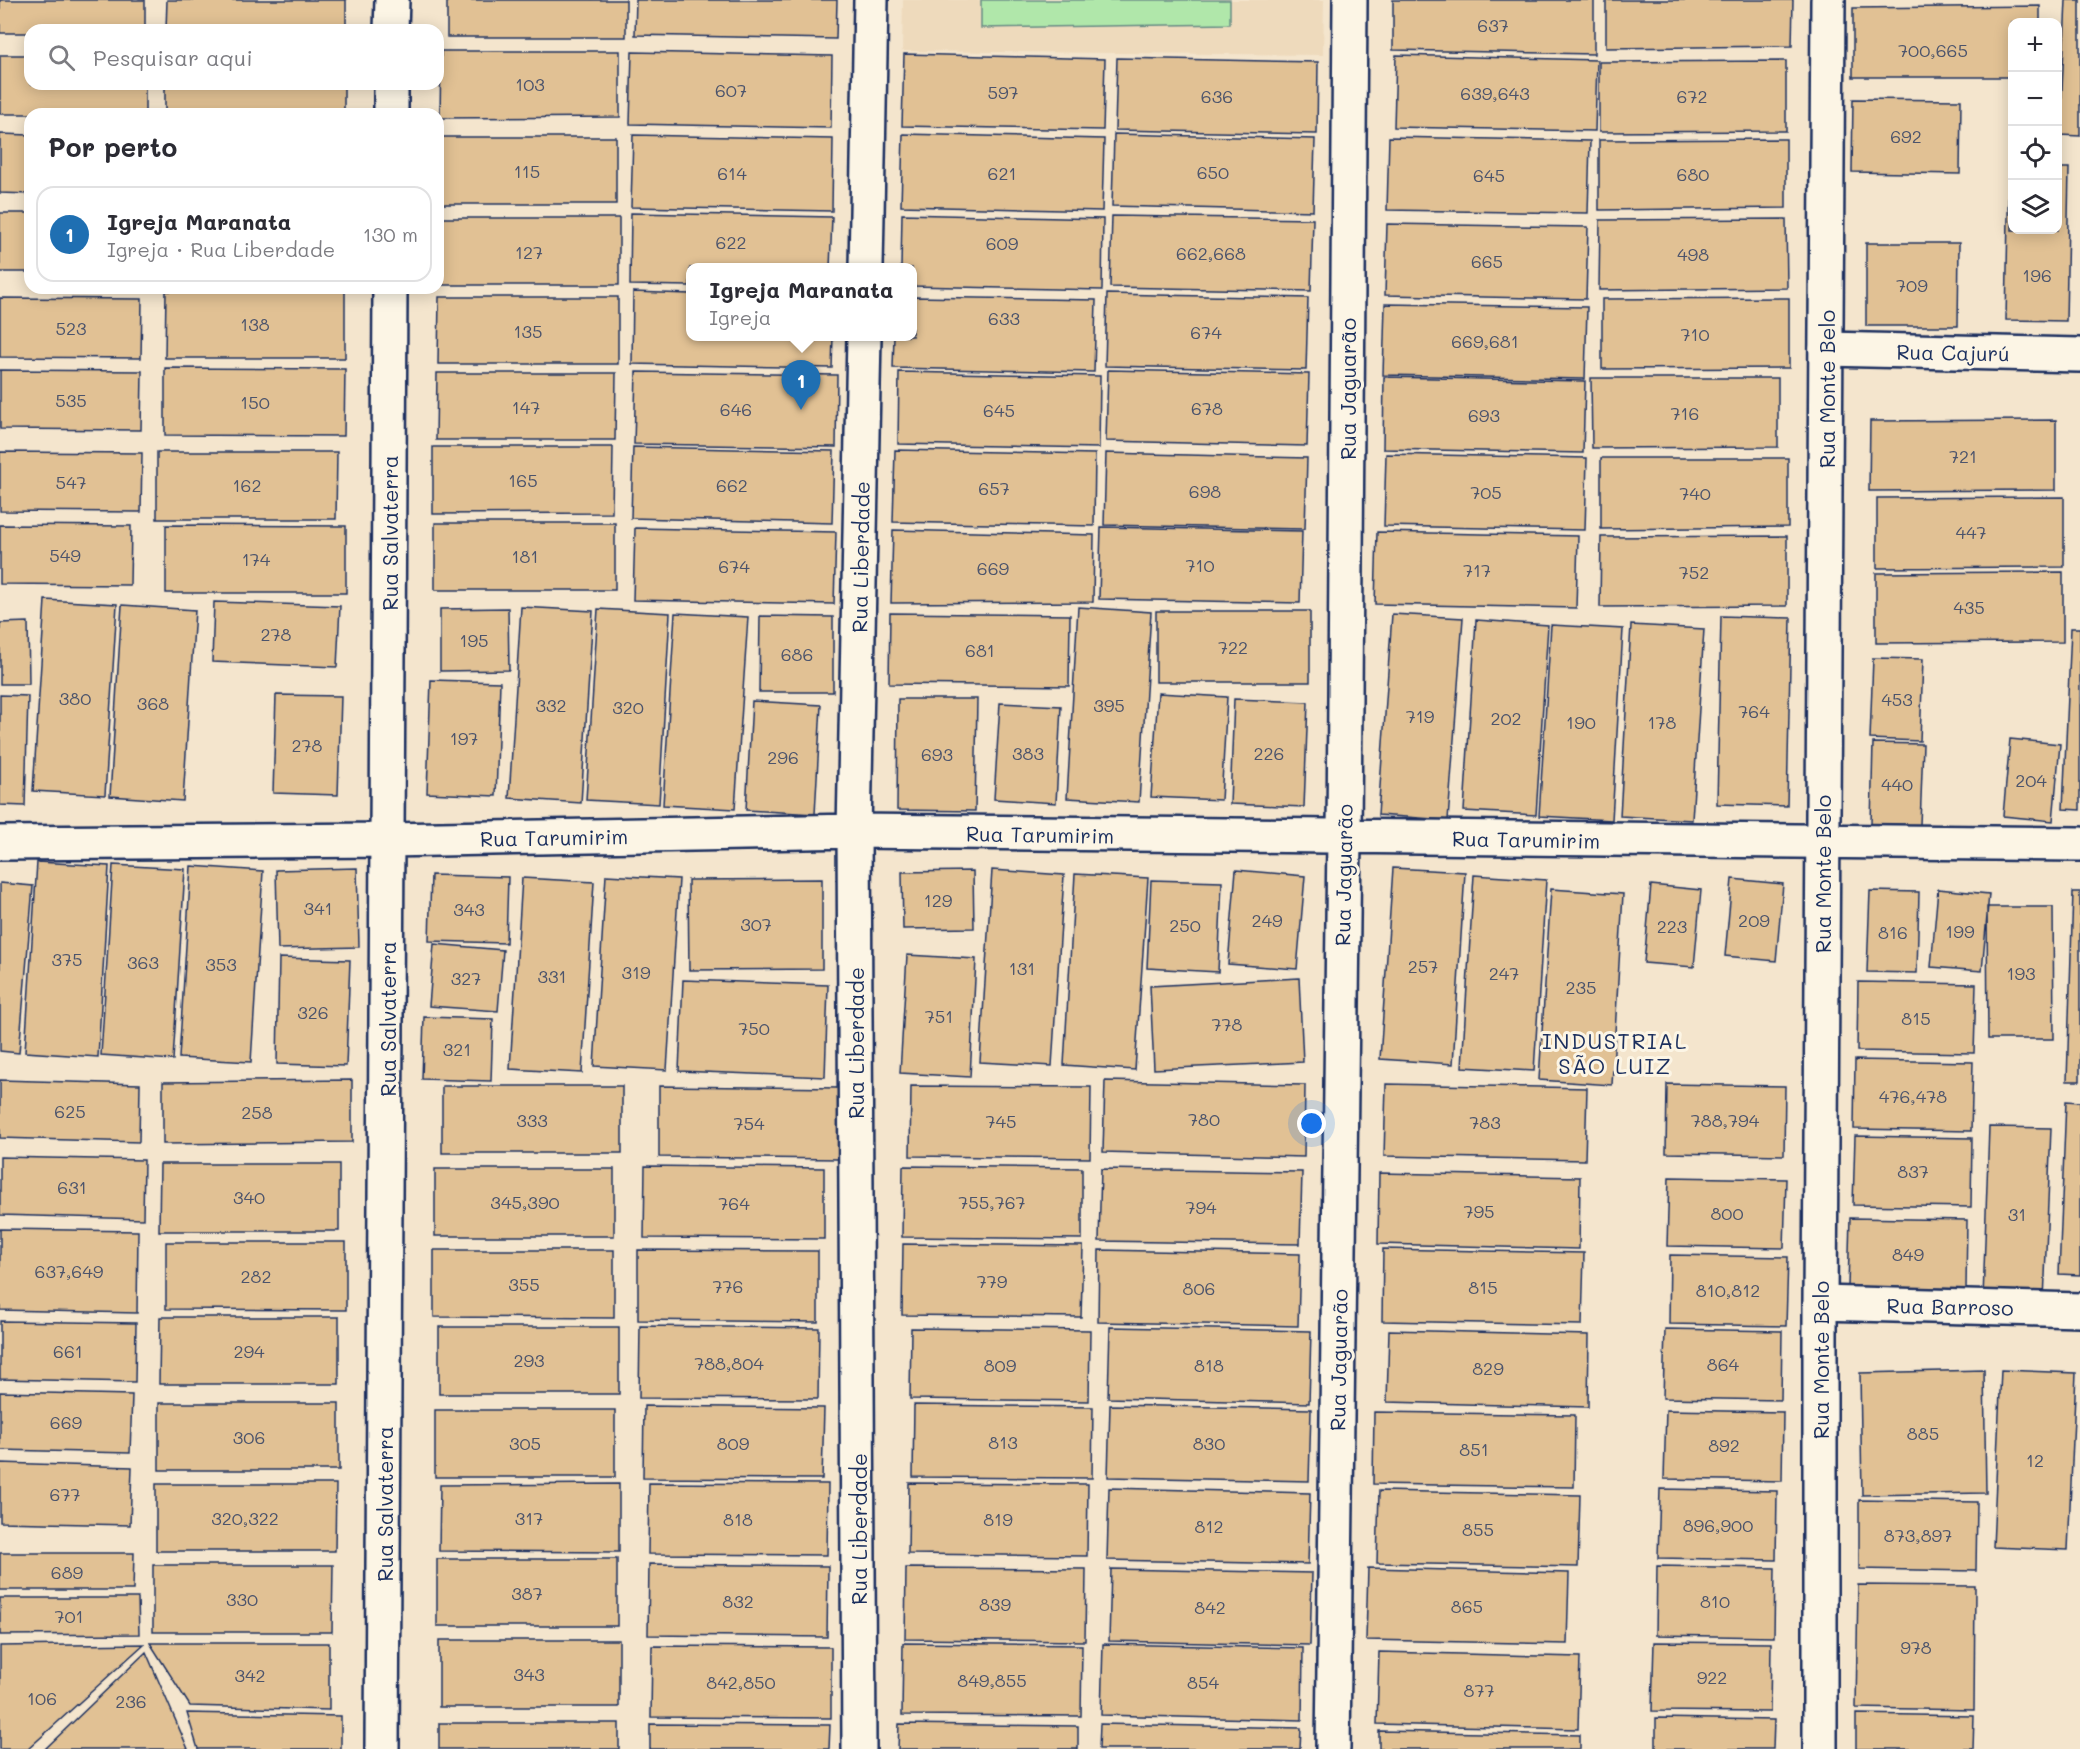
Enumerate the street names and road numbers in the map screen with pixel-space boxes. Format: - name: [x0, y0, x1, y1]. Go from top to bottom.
- street label: Rua Monte Belo: [1813, 310, 1840, 468]
- street label: Rua Jaguarão: [1334, 318, 1361, 460]
- street label: Rua Cajurú: [1896, 338, 2010, 366]
- street label: Rua Salvaterra: [376, 455, 403, 611]
- street label: Rua Liberdade: [845, 481, 875, 633]
- street label: Rua Monte Belo: [1809, 795, 1836, 953]
- street label: Rua Jaguarão: [1328, 804, 1358, 946]
- street label: Rua Tarumirim: [966, 819, 1114, 849]
- street label: Rua Tarumirim: [480, 822, 628, 852]
- street label: Rua Tarumirim: [1452, 824, 1600, 854]
- street label: Rua Salvaterra: [374, 941, 401, 1097]
- street label: Rua Liberdade: [842, 967, 869, 1119]
- street label: Rua Monte Belo: [1807, 1281, 1834, 1439]
- street label: Rua Jaguarão: [1323, 1289, 1353, 1431]
- street label: Rua Barroso: [1886, 1291, 2014, 1321]
- street label: Rua Salvaterra: [371, 1426, 398, 1582]
- street label: Rua Liberdade: [845, 1453, 872, 1605]

